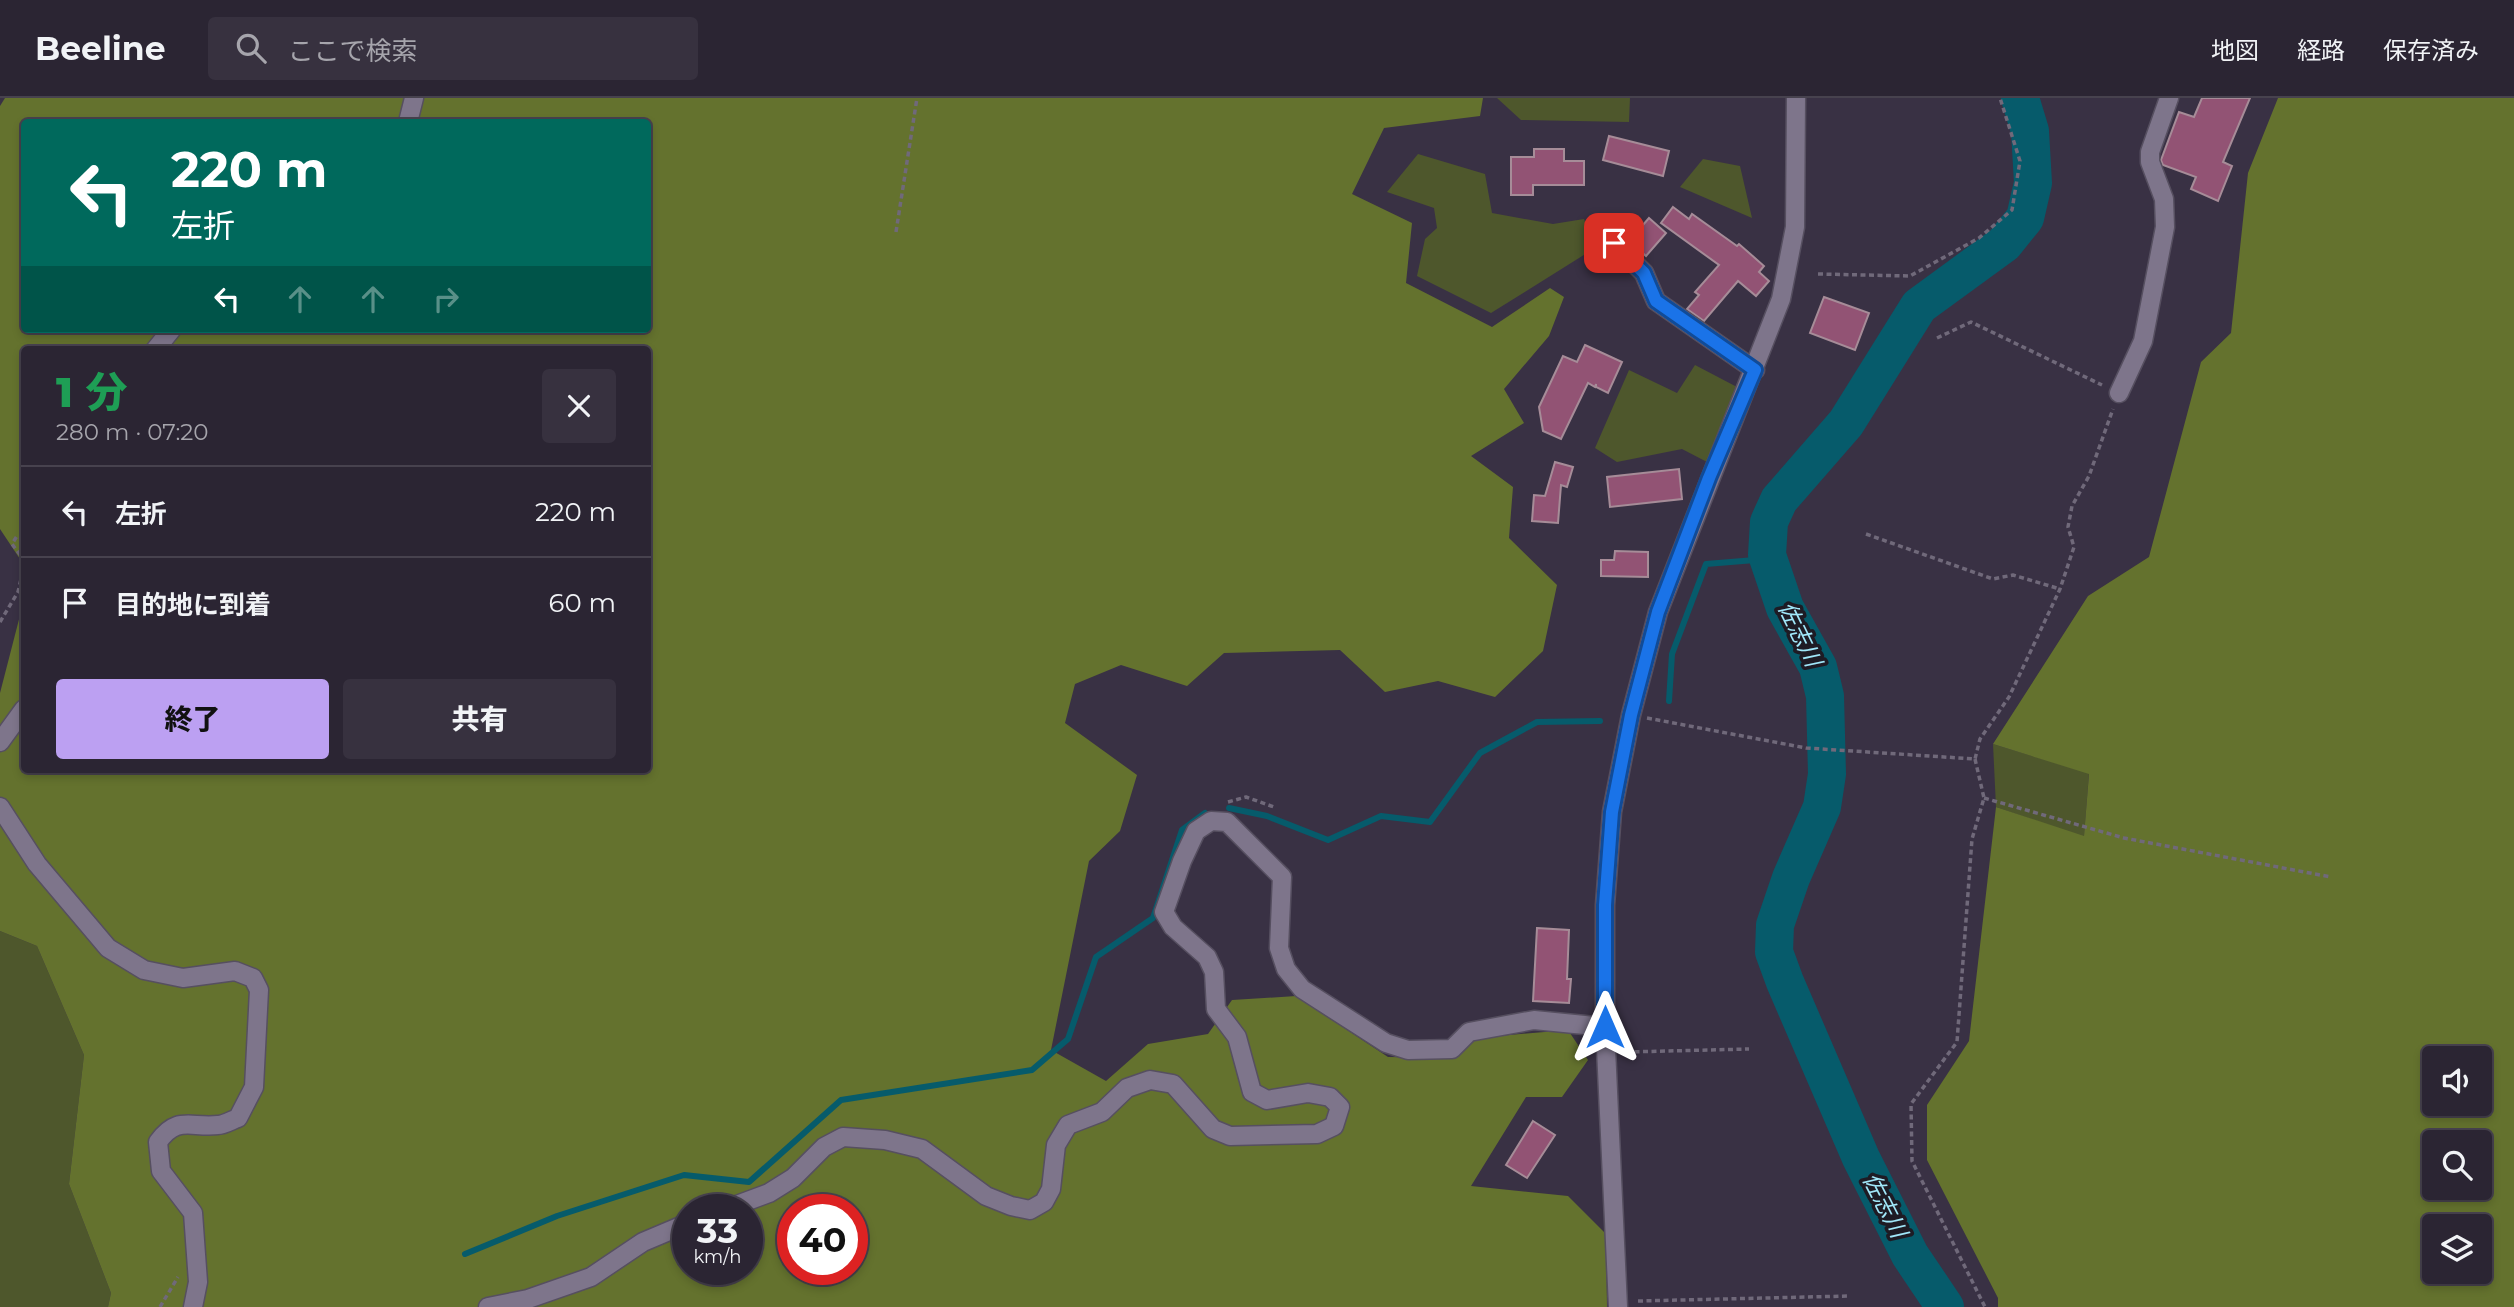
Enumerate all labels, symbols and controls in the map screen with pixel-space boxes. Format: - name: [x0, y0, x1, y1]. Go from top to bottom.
- search box: [208, 17, 698, 80]
- text: Beeline: [35, 28, 166, 68]
- icon: search: [232, 29, 270, 67]
- text: ここで検索: [288, 35, 418, 67]
- text: 地図: [2211, 36, 2259, 65]
- text: 経路: [2297, 36, 2345, 65]
- text: 保存済み: [2383, 36, 2479, 65]
- text: 220 m: [171, 140, 327, 199]
- icon: left: [56, 147, 147, 238]
- text: 左折: [171, 206, 235, 245]
- pin: [1584, 213, 1644, 273]
- icon: arrive: [1595, 224, 1633, 262]
- icon: left: [208, 280, 246, 318]
- icon: ahead: [281, 280, 319, 318]
- icon: ahead: [354, 280, 392, 318]
- icon: right: [427, 280, 465, 318]
- text: 1 分: [56, 366, 127, 418]
- button: close: [542, 369, 616, 443]
- text: 280 m · 07:20: [56, 418, 209, 446]
- icon: left: [56, 493, 94, 531]
- text: 220 m: [535, 496, 616, 528]
- text: 左折: [115, 498, 167, 530]
- icon: arrive: [56, 584, 94, 622]
- text: 60 m: [549, 587, 616, 619]
- text: 目的地に到着: [115, 589, 271, 621]
- water label: 佐志川: [1772, 597, 1829, 674]
- button: 終了: [56, 679, 329, 759]
- button: 共有: [343, 679, 616, 759]
- position arrow: [1568, 990, 1642, 1064]
- map controls: [2422, 1046, 2492, 1284]
- button: sound: [2422, 1046, 2492, 1116]
- button: search: [2422, 1130, 2492, 1200]
- water label: 佐志川: [1857, 1168, 1914, 1245]
- speed limit sign: 40: [777, 1194, 868, 1285]
- text: 33: [697, 1209, 738, 1252]
- button: layers: [2422, 1214, 2492, 1284]
- text: km/h: [693, 1246, 742, 1268]

